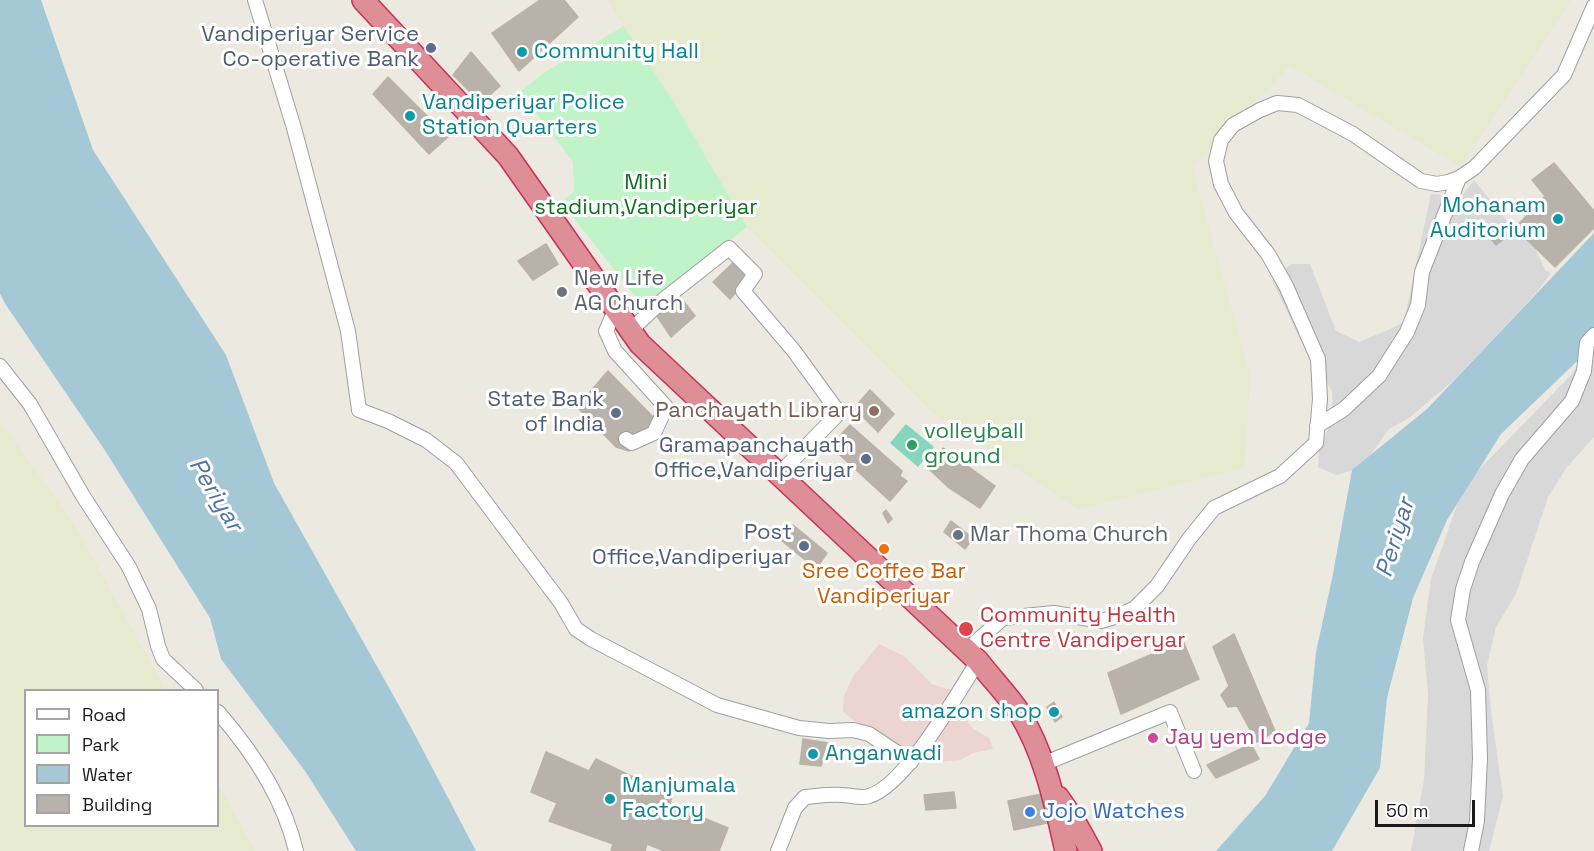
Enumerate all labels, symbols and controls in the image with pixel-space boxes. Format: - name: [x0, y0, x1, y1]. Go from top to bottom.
- place label: Vandiperiyar Service Co-operative Bank: [201, 22, 419, 74]
- place label: Community Hall: [534, 39, 699, 65]
- marker: Vandiperiyar Service Co-operative Bank: [424, 41, 438, 55]
- marker: Community Hall: [515, 45, 529, 59]
- place label: Vandiperiyar Police Station Quarters: [422, 90, 625, 142]
- marker: Vandiperiyar Police Station Quarters: [403, 109, 417, 123]
- park label: Mini stadium,Vandiperiyar: [534, 170, 758, 222]
- place label: Mohanam Auditorium: [1430, 193, 1546, 244]
- marker: Mohanam Auditorium: [1551, 212, 1565, 226]
- place label: New Life AG Church: [574, 266, 683, 318]
- marker: New Life AG Church: [555, 285, 569, 299]
- place label: State Bank of India: [488, 387, 604, 439]
- place label: Panchayath Library: [655, 398, 862, 424]
- marker: Panchayath Library: [867, 404, 881, 418]
- marker: State Bank of India: [609, 406, 623, 420]
- place label: volleyball ground: [924, 419, 1024, 470]
- place label: Gramapanchayath Office,Vandiperiyar: [654, 433, 854, 484]
- marker: volleyball ground: [905, 438, 919, 452]
- marker: Gramapanchayath Office,Vandiperiyar: [859, 452, 873, 466]
- water label: Periyar: [182, 453, 248, 537]
- water label: Periyar: [1370, 495, 1422, 581]
- place label: Post Office,Vandiperiyar: [592, 520, 792, 572]
- place label: Mar Thoma Church: [970, 522, 1168, 548]
- marker: Mar Thoma Church: [951, 528, 965, 542]
- marker: Post Office,Vandiperiyar: [797, 539, 811, 553]
- marker: Sree Coffee Bar Vandiperiyar: [877, 542, 891, 556]
- place label: Sree Coffee Bar Vandiperiyar: [802, 559, 966, 610]
- place label: Community Health Centre Vandiperyar: [980, 603, 1185, 654]
- marker: Community Health Centre Vandiperyar: [957, 620, 975, 638]
- legend: [24, 689, 219, 827]
- place label: amazon shop: [901, 699, 1042, 725]
- text: Road: [82, 703, 126, 726]
- marker: amazon shop: [1047, 705, 1061, 719]
- place label: Jay yem Lodge: [1165, 725, 1327, 751]
- marker: Jay yem Lodge: [1146, 731, 1160, 745]
- text: Park: [82, 733, 119, 756]
- place label: Anganwadi: [825, 741, 942, 767]
- marker: Anganwadi: [806, 747, 820, 761]
- text: Water: [82, 763, 133, 786]
- place label: Manjumala Factory: [622, 773, 736, 824]
- scale bar: [1378, 788, 1478, 826]
- marker: Manjumala Factory: [603, 792, 617, 806]
- text: Building: [82, 793, 152, 816]
- place label: Jojo Watches: [1042, 799, 1185, 825]
- text: 50 m: [1386, 799, 1428, 822]
- marker: Jojo Watches: [1023, 805, 1037, 819]

